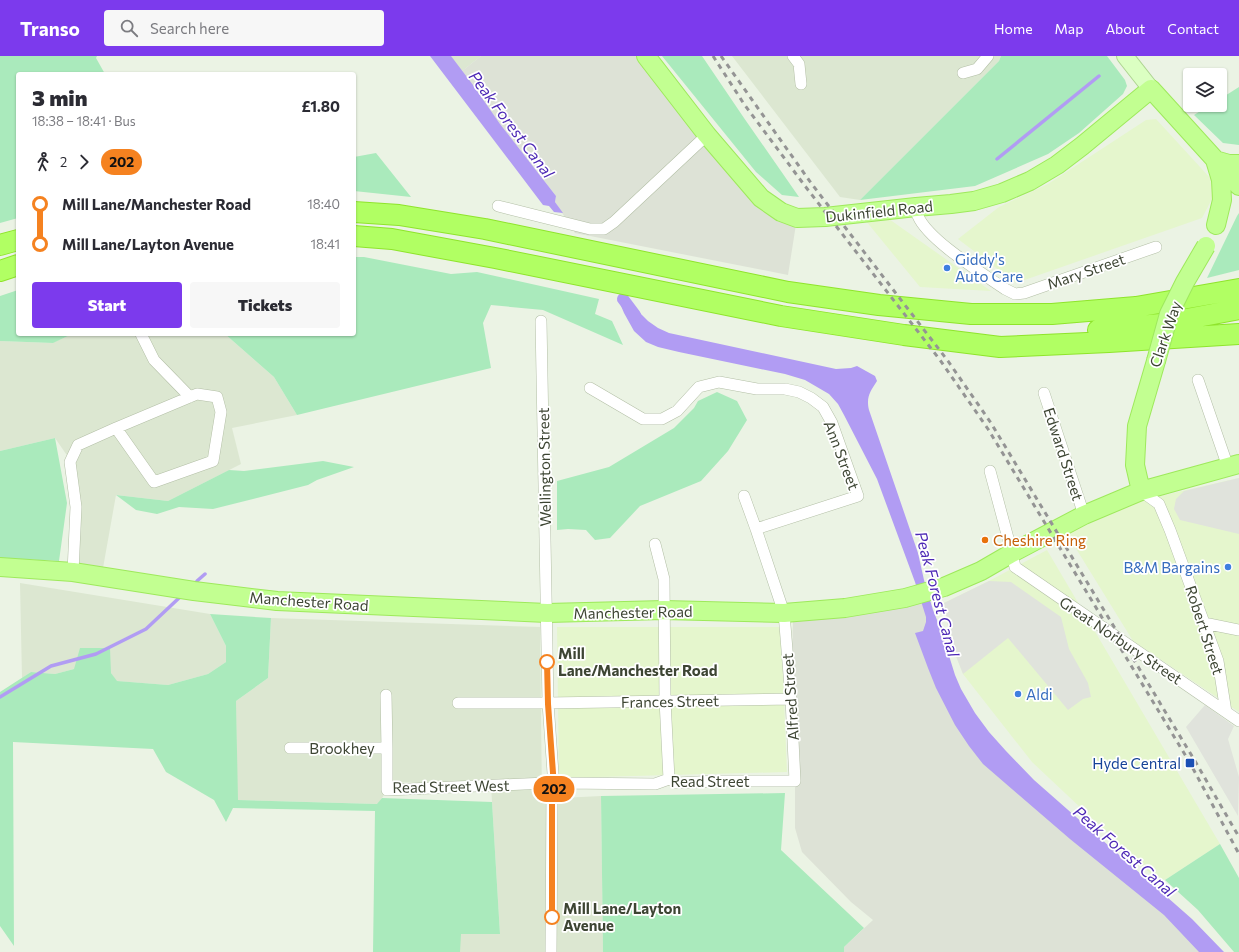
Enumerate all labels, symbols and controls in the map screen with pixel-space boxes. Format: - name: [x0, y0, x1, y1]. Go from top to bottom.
- search box: [104, 10, 384, 46]
- text: Transo: [20, 17, 80, 40]
- icon: search: [118, 17, 140, 39]
- text: Search here: [150, 19, 229, 37]
- text: Home: [994, 20, 1033, 37]
- text: Map: [1055, 20, 1083, 37]
- text: About: [1105, 20, 1145, 37]
- text: Contact: [1167, 20, 1219, 37]
- water label: Peak Forest Canal: [466, 67, 559, 182]
- map controls: [1183, 68, 1227, 112]
- button: layers: [1183, 68, 1227, 112]
- text: 3 min: [32, 84, 88, 111]
- text: £1.80: [301, 97, 340, 115]
- text: 18:38 – 18:41 · Bus: [32, 113, 136, 129]
- icon: walk: [32, 151, 54, 173]
- icon: forward: [73, 151, 95, 173]
- text: 202: [109, 153, 134, 170]
- text: 2: [60, 154, 67, 170]
- text: Mill Lane/Manchester Road: [62, 195, 251, 213]
- text: 18:40: [307, 196, 340, 212]
- street label: Dukinfield Road: [824, 196, 934, 226]
- text: Mill Lane/Layton Avenue: [62, 235, 234, 253]
- text: 18:41: [311, 236, 340, 252]
- street label: Mary Street: [1045, 249, 1127, 293]
- place label: Giddy's Auto Care: [955, 250, 1023, 285]
- marker: Giddy's Auto Care: [942, 263, 952, 273]
- button: Start: [32, 282, 182, 328]
- button: Tickets: [190, 282, 340, 328]
- street label: Clark Way: [1145, 298, 1185, 369]
- street label: Edward Street: [1040, 405, 1088, 503]
- street label: Wellington Street: [534, 407, 554, 527]
- street label: Ann Street: [821, 418, 863, 492]
- water label: Peak Forest Canal: [912, 529, 964, 660]
- place label: Cheshire Ring: [993, 531, 1086, 549]
- marker: Cheshire Ring: [980, 535, 990, 545]
- place label: B&M Bargains: [1123, 558, 1220, 576]
- marker: B&M Bargains: [1223, 562, 1233, 572]
- street label: Robert Street: [1182, 583, 1228, 677]
- street label: Manchester Road: [249, 588, 369, 614]
- street label: Great Norbury Street: [1056, 592, 1186, 688]
- street label: Manchester Road: [573, 602, 693, 622]
- place label: Mill Lane/Manchester Road: [558, 644, 717, 679]
- street label: Alfred Street: [778, 653, 802, 741]
- marker: Mill Lane/Manchester Road: [539, 654, 555, 670]
- place label: Aldi: [1026, 685, 1053, 703]
- marker: Aldi: [1013, 689, 1023, 699]
- street label: Frances Street: [621, 691, 719, 711]
- street label: Brookhey: [309, 739, 375, 757]
- place label: Hyde Central: [1092, 754, 1181, 772]
- marker: Hyde Central: [1184, 757, 1196, 769]
- street label: Read Street: [670, 772, 750, 790]
- street label: Read Street West: [392, 776, 510, 796]
- line badge: 202: [531, 776, 577, 802]
- text: 202: [541, 780, 567, 797]
- water label: Peak Forest Canal: [1070, 801, 1181, 901]
- place label: Mill Lane/Layton Avenue: [563, 899, 681, 934]
- marker: Mill Lane/Layton Avenue: [544, 909, 560, 925]

